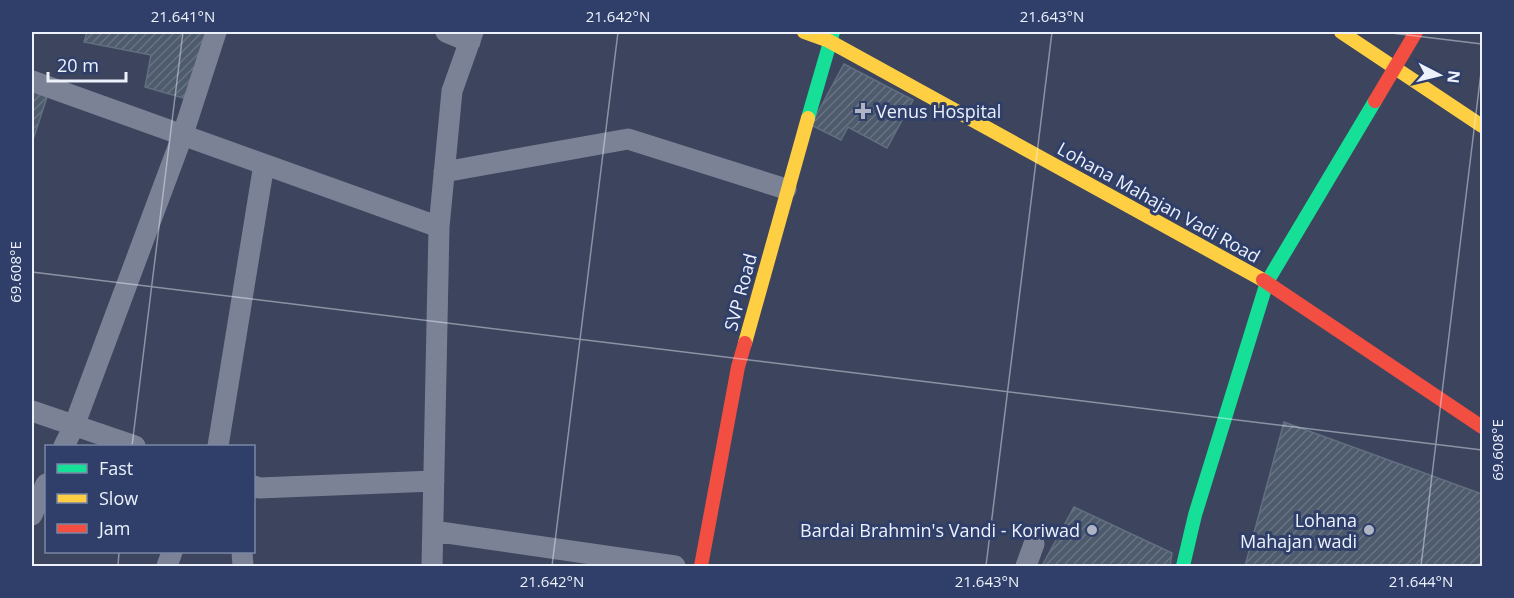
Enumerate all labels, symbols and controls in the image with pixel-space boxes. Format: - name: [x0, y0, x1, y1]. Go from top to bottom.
- text: 21.641°N: [151, 6, 215, 26]
- text: 21.642°N: [586, 6, 650, 26]
- text: 21.643°N: [1020, 6, 1084, 26]
- scale bar: [48, 45, 126, 83]
- north arrow: [1409, 45, 1469, 105]
- text: 20 m: [57, 53, 99, 77]
- text: N: [1442, 69, 1466, 85]
- place label: Venus Hospital: [876, 99, 1001, 123]
- marker: Venus Hospital: [854, 102, 872, 120]
- street label: Lohana Mahajan Vadi Road: [1053, 136, 1265, 268]
- text: 69.608°E: [5, 241, 25, 303]
- street label: SVP Road: [718, 251, 762, 333]
- text: 69.608°E: [1487, 419, 1507, 481]
- legend: [45, 445, 255, 553]
- text: Fast: [99, 456, 133, 480]
- text: Slow: [99, 486, 138, 510]
- place label: Lohana Mahajan wadi: [1240, 508, 1357, 553]
- text: Jam: [97, 516, 131, 540]
- place label: Bardai Brahmin's Vandi - Koriwad: [800, 518, 1080, 542]
- marker: Bardai Brahmin's Vandi - Koriwad: [1085, 523, 1099, 537]
- marker: Lohana Mahajan wadi: [1362, 523, 1376, 537]
- text: 21.642°N: [520, 571, 584, 591]
- text: 21.643°N: [955, 571, 1019, 591]
- text: 21.644°N: [1389, 571, 1453, 591]

